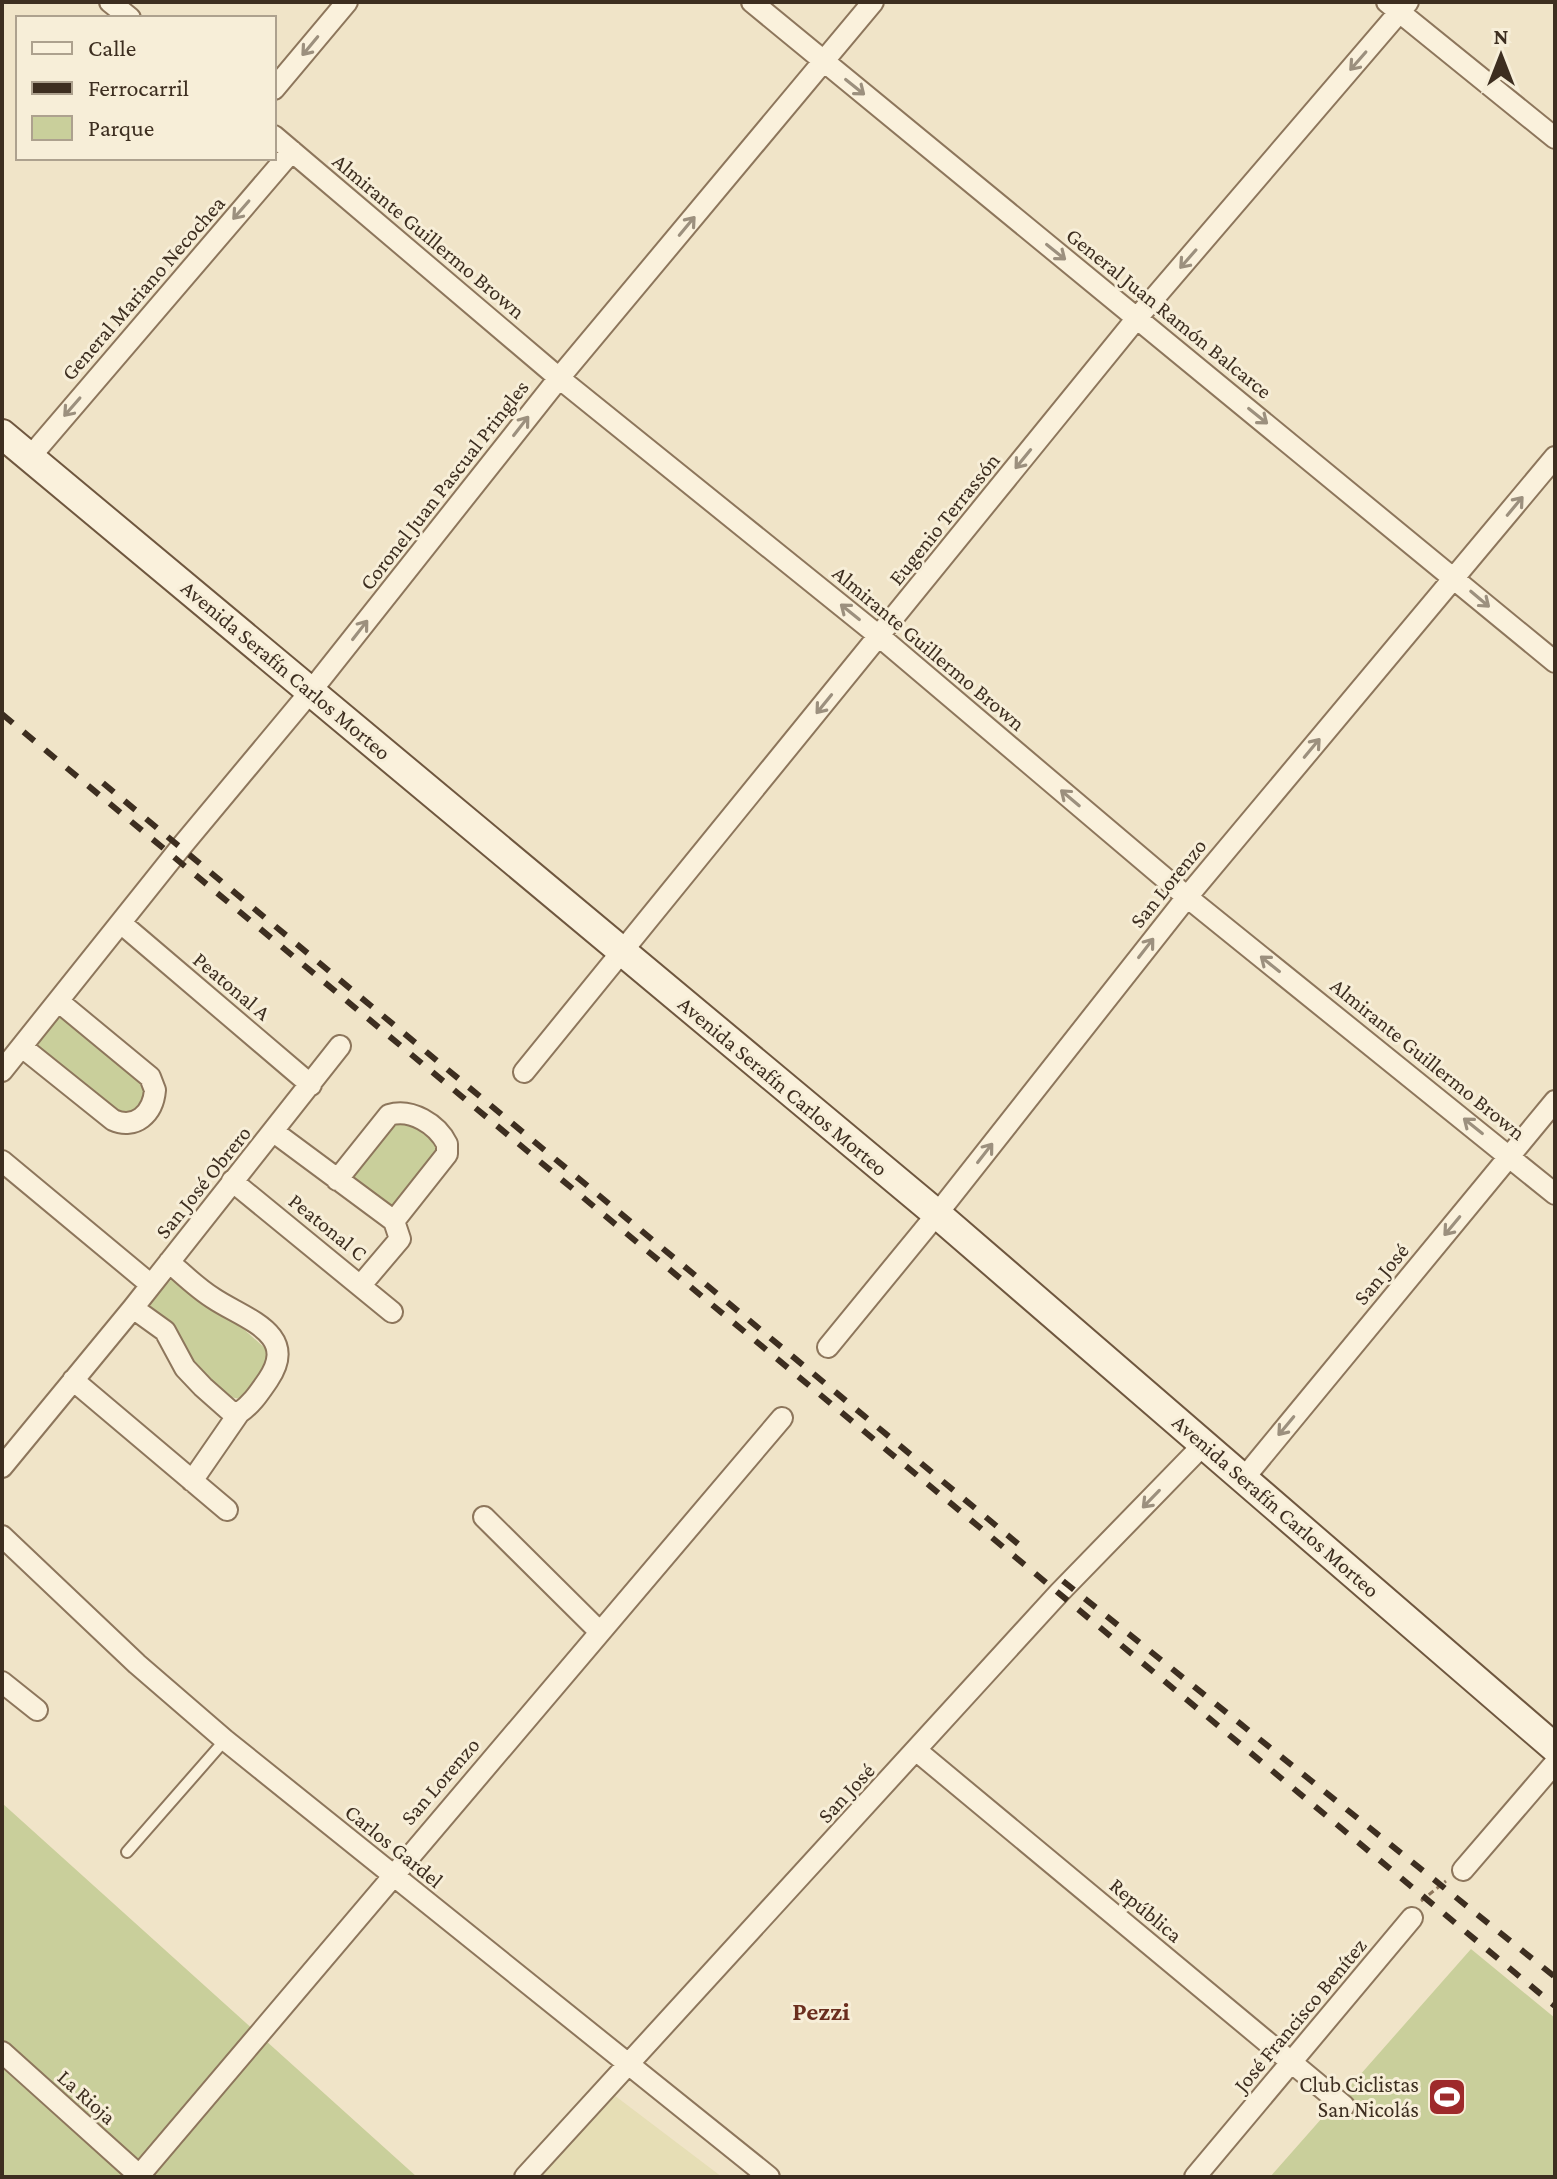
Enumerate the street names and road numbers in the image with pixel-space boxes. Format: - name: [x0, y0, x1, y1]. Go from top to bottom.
- street label: Almirante Guillermo Brown: [328, 148, 530, 324]
- street label: General Mariano Necochea: [56, 191, 230, 385]
- street label: General Juan Ramón Balcarce: [1061, 222, 1277, 404]
- street label: Coronel Juan Pascual Pringles: [354, 375, 534, 595]
- street label: Eugenio Terrassón: [883, 448, 1005, 590]
- street label: Almirante Guillermo Brown: [828, 560, 1030, 736]
- street label: Avenida Serafín Carlos Morteo: [176, 575, 396, 765]
- street label: San Lorenzo: [1124, 833, 1212, 933]
- street label: Peatonal A: [188, 947, 276, 1026]
- street label: Almirante Guillermo Brown: [1326, 973, 1531, 1145]
- street label: Avenida Serafín Carlos Morteo: [673, 991, 893, 1181]
- street label: San José Obrero: [150, 1121, 256, 1243]
- street label: Peatonal C: [284, 1188, 372, 1266]
- street label: San José: [1348, 1238, 1414, 1310]
- street label: Avenida Serafín Carlos Morteo: [1168, 1409, 1385, 1603]
- street label: San Lorenzo: [395, 1732, 485, 1830]
- street label: San José: [812, 1758, 880, 1828]
- street label: Carlos Gardel: [340, 1799, 448, 1893]
- street label: República: [1105, 1872, 1187, 1948]
- street label: José Francisco Benítez: [1227, 1933, 1372, 2098]
- street label: La Rioja: [53, 2064, 121, 2130]

